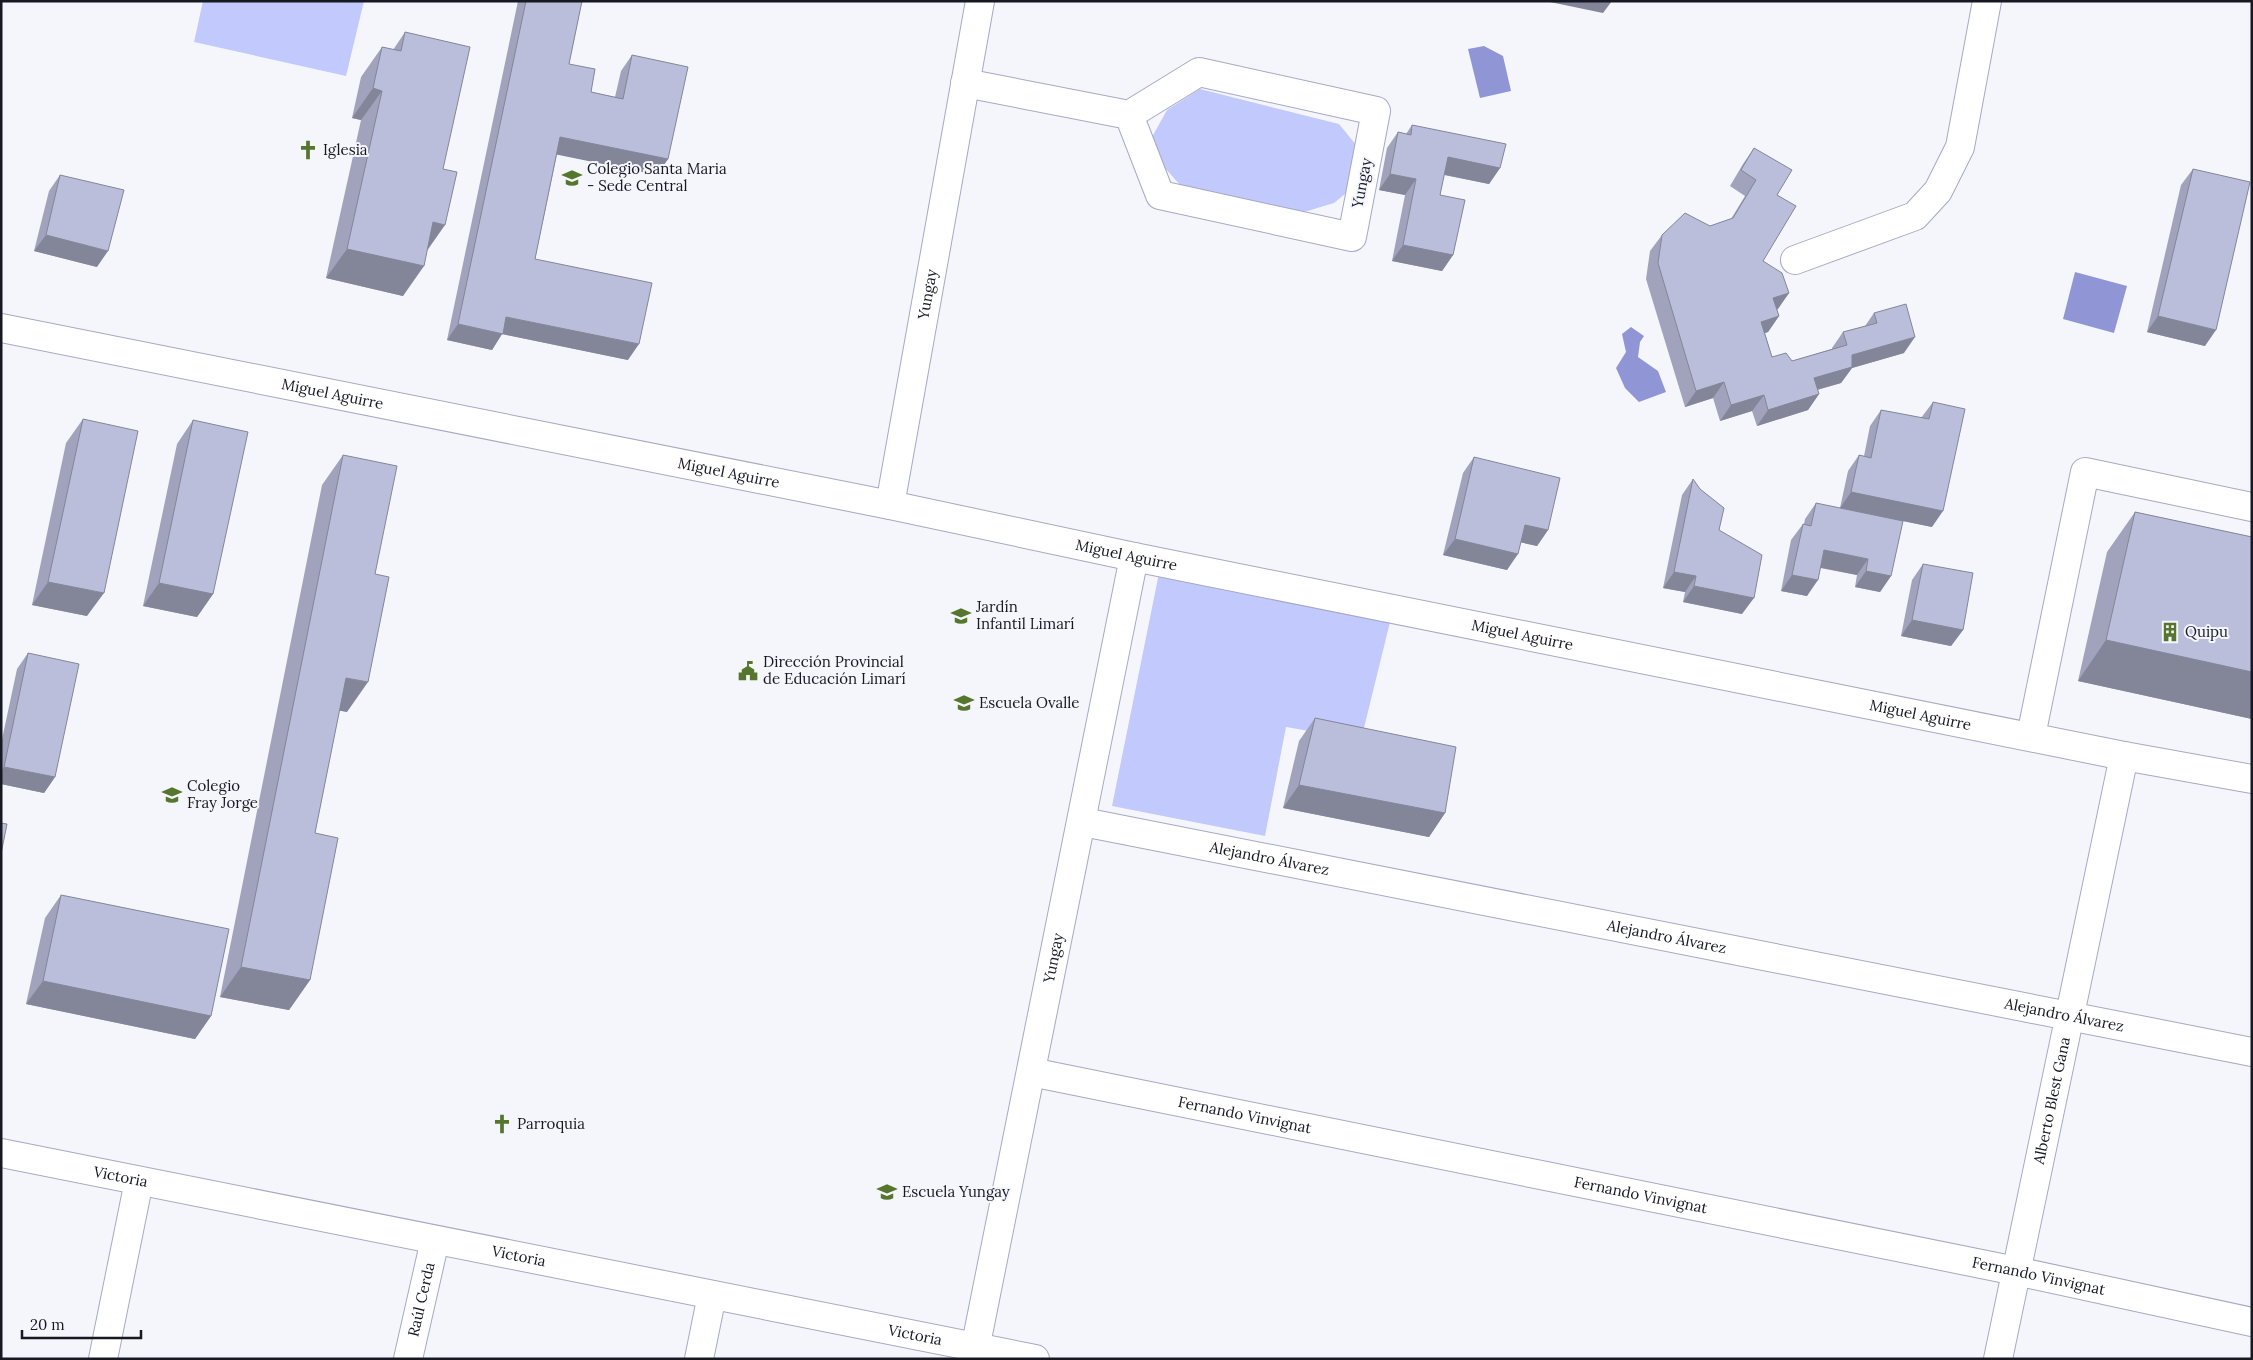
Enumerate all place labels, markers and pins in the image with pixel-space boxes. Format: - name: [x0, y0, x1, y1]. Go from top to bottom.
- church icon: Iglesia: [297, 139, 319, 161]
- place label: Iglesia: [323, 140, 368, 159]
- place label: Colegio Santa Maria - Sede Central: [587, 159, 727, 195]
- school or university icon: Colegio Santa Maria - Sede Central: [561, 167, 583, 189]
- place label: Jardín Infantil Limarí: [975, 597, 1075, 633]
- school or university icon: Jardín Infantil Limarí: [950, 605, 972, 627]
- building icon: Quipu: [2159, 621, 2181, 643]
- place label: Quipu: [2185, 622, 2228, 641]
- place label: Dirección Provincial de Educación Limarí: [763, 652, 906, 688]
- public building icon: Dirección Provincial de Educación Limarí: [737, 660, 759, 682]
- school or university icon: Escuela Ovalle: [953, 692, 975, 714]
- place label: Escuela Ovalle: [979, 693, 1079, 712]
- place label: Colegio Fray Jorge: [187, 776, 258, 812]
- school or university icon: Colegio Fray Jorge: [161, 784, 183, 806]
- church icon: Parroquia: [491, 1113, 513, 1135]
- place label: Parroquia: [517, 1114, 585, 1133]
- school or university icon: Escuela Yungay: [876, 1181, 898, 1203]
- place label: Escuela Yungay: [902, 1182, 1010, 1201]

